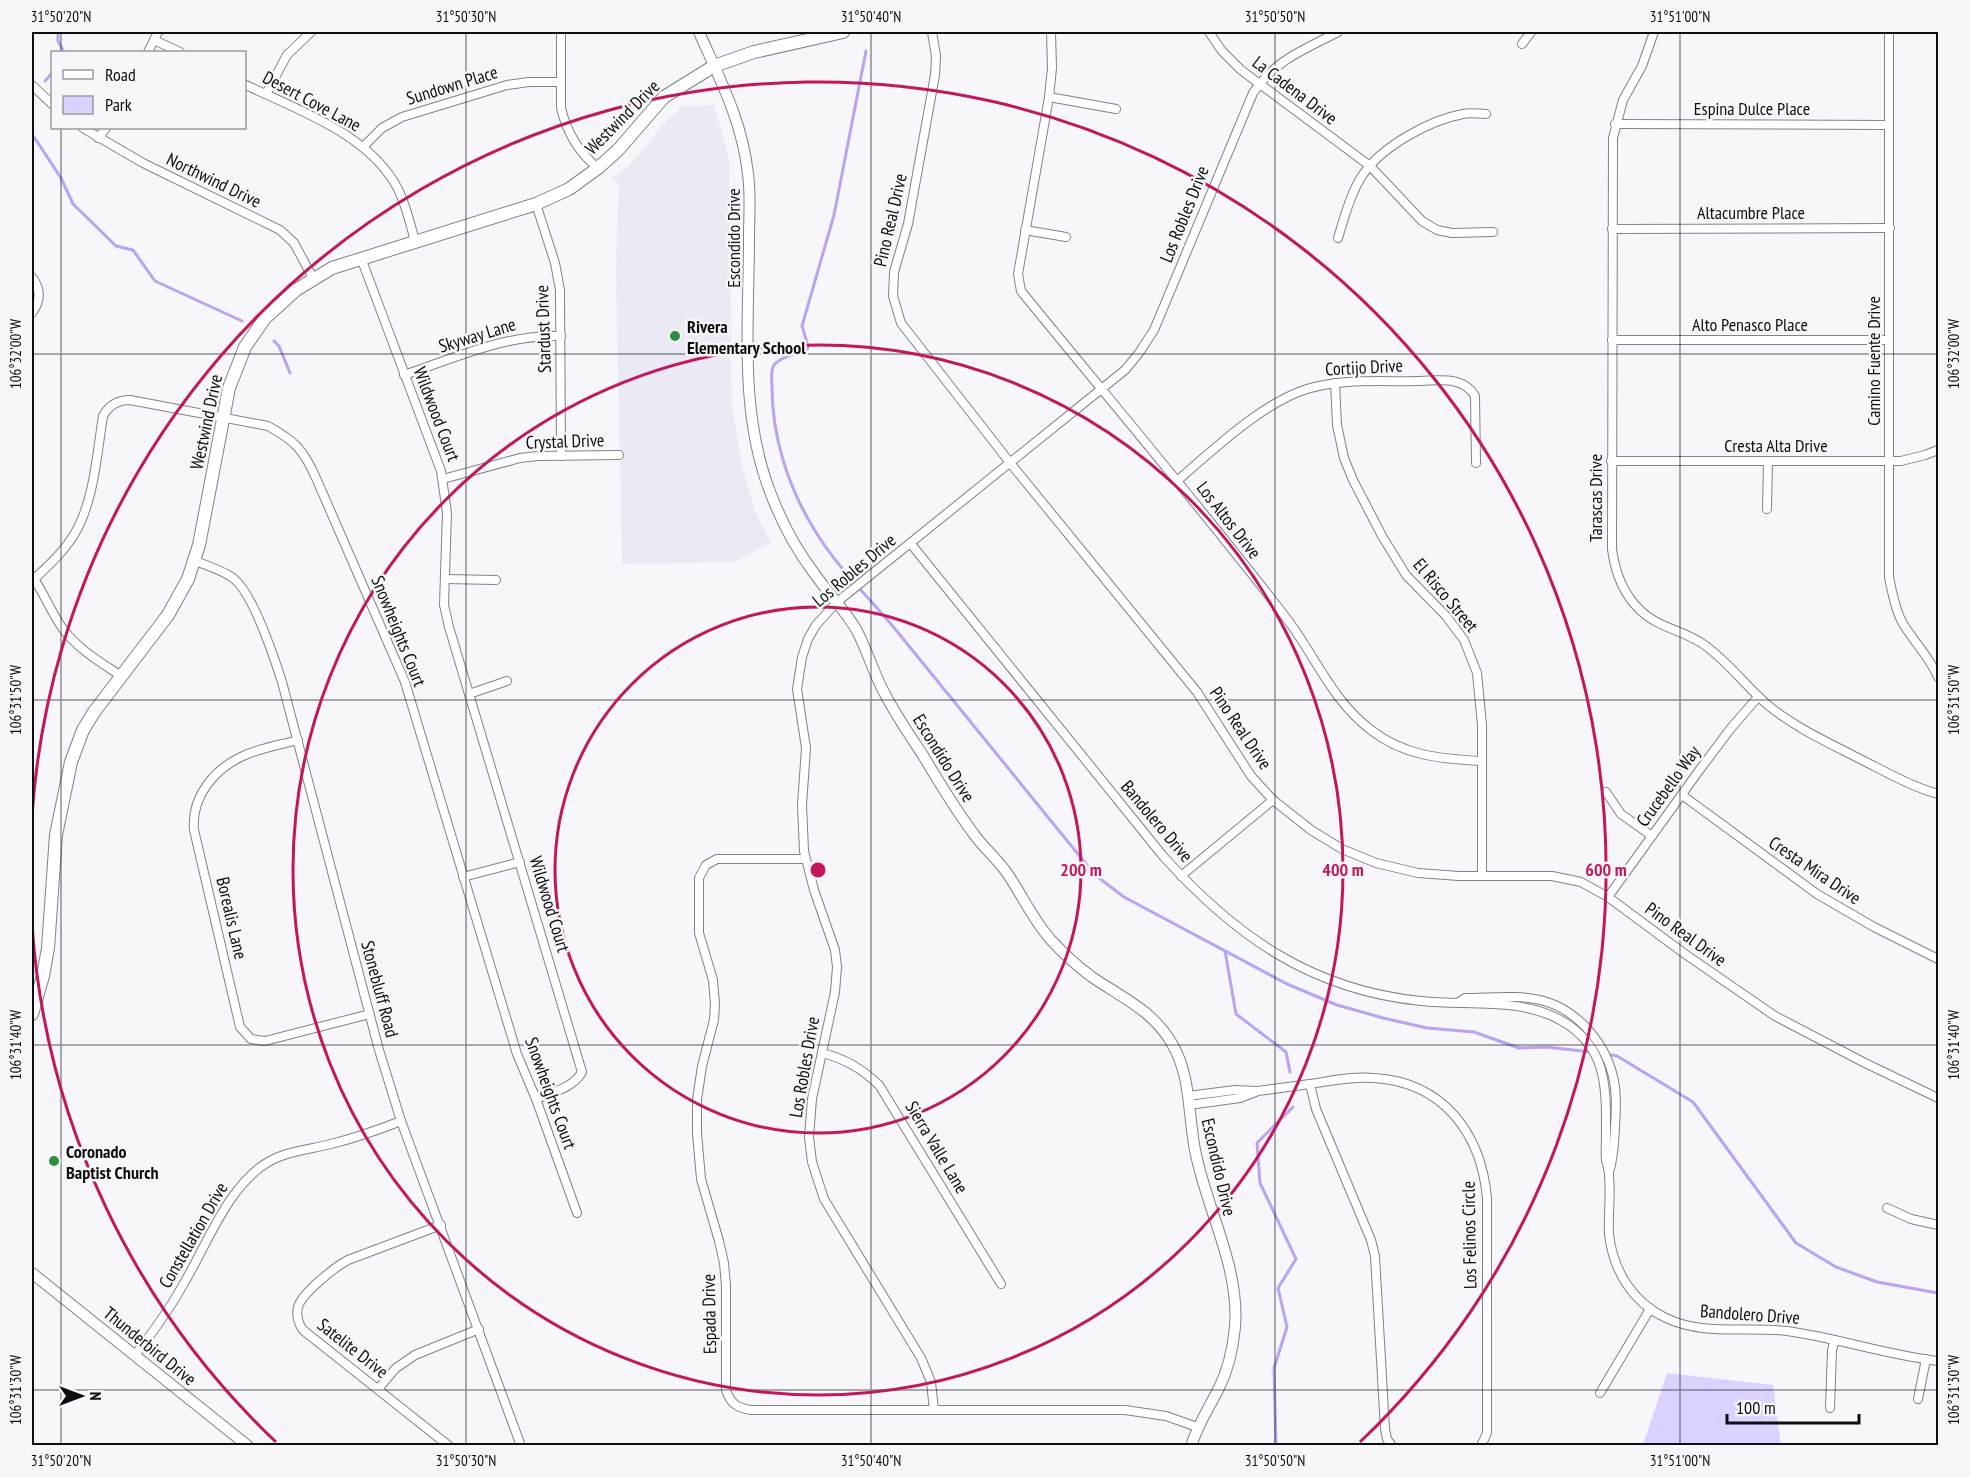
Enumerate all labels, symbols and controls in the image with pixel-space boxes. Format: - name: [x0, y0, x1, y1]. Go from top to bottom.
- text: 31°50'20"N: [31, 7, 91, 26]
- text: 31°50'30"N: [436, 7, 496, 26]
- text: 31°50'40"N: [841, 7, 901, 26]
- text: 31°50'50"N: [1245, 7, 1305, 26]
- text: 31°51'00"N: [1650, 7, 1710, 26]
- legend: [51, 51, 246, 129]
- street label: La Cadena Drive: [1248, 51, 1342, 129]
- street label: Sundown Place: [404, 60, 500, 110]
- text: Road: [105, 63, 136, 86]
- street label: Desert Cove Lane: [259, 66, 365, 136]
- street label: Westwind Drive: [580, 75, 664, 159]
- text: Park: [105, 93, 132, 116]
- street label: Espina Dulce Place: [1694, 97, 1810, 120]
- street label: Northwind Drive: [163, 147, 265, 213]
- street label: Los Robles Drive: [1154, 162, 1214, 266]
- street label: Pino Real Drive: [868, 171, 912, 269]
- street label: Escondido Drive: [722, 188, 745, 288]
- street label: Altacumbre Place: [1697, 201, 1805, 224]
- street label: Stardust Drive: [530, 285, 556, 373]
- street label: Camino Fuente Drive: [1862, 296, 1885, 426]
- street label: Skyway Lane: [436, 312, 518, 358]
- street label: Alto Penasco Place: [1692, 313, 1808, 336]
- place label: Rivera Elementary School: [687, 315, 806, 359]
- text: 106°32'00"W: [6, 319, 25, 389]
- text: 106°32'00"W: [1944, 319, 1963, 389]
- marker: Rivera Elementary School: [668, 329, 682, 343]
- street label: Cortijo Drive: [1324, 353, 1404, 381]
- street label: Wildwood Court: [408, 364, 466, 464]
- street label: Westwind Drive: [185, 372, 227, 472]
- street label: Crystal Drive: [525, 428, 605, 454]
- street label: Cresta Alta Drive: [1724, 434, 1828, 457]
- street label: Tarascas Drive: [1584, 454, 1607, 542]
- street label: Los Altos Drive: [1192, 477, 1266, 563]
- street label: Los Robles Drive: [807, 528, 901, 612]
- street label: El Risco Street: [1408, 553, 1484, 637]
- street label: Snowheights Court: [366, 572, 432, 690]
- text: 106°31'50"W: [6, 665, 25, 735]
- text: 106°31'50"W: [1944, 665, 1963, 735]
- street label: Pino Real Drive: [1205, 682, 1277, 774]
- street label: Escondido Drive: [908, 710, 980, 806]
- street label: Crucebello Way: [1631, 741, 1705, 831]
- street label: Bandolero Drive: [1116, 775, 1198, 867]
- street label: Cresta Mira Drive: [1764, 831, 1866, 909]
- street label: Wildwood Court: [524, 853, 576, 955]
- text: 200 m: [1060, 858, 1102, 881]
- text: 400 m: [1322, 858, 1364, 881]
- text: 600 m: [1585, 858, 1627, 881]
- centre of rings: [808, 860, 828, 880]
- street label: Borealis Lane: [211, 875, 253, 961]
- street label: Pino Real Drive: [1641, 897, 1731, 971]
- street label: Stonebluff Road: [356, 938, 404, 1040]
- text: 106°31'40"W: [6, 1010, 25, 1080]
- text: 106°31'40"W: [1944, 1010, 1963, 1080]
- street label: Los Robles Drive: [784, 1015, 824, 1119]
- street label: Snowheights Court: [520, 1034, 582, 1152]
- street label: Sierra Valle Lane: [900, 1097, 974, 1197]
- street label: Escondido Drive: [1197, 1116, 1241, 1218]
- place label: Coronado Baptist Church: [66, 1140, 159, 1184]
- marker: Coronado Baptist Church: [47, 1154, 61, 1168]
- street label: Constellation Drive: [153, 1178, 233, 1292]
- street label: Los Felinos Circle: [1457, 1181, 1481, 1289]
- street label: Espada Drive: [697, 1274, 721, 1354]
- street label: Bandolero Drive: [1699, 1299, 1801, 1329]
- street label: Thunderbird Drive: [99, 1302, 201, 1390]
- street label: Satelite Drive: [313, 1313, 393, 1383]
- text: 106°31'30"W: [6, 1355, 25, 1425]
- text: 106°31'30"W: [1944, 1355, 1963, 1425]
- north arrow: [51, 1366, 111, 1426]
- scale bar: [1727, 1387, 1859, 1425]
- text: N: [86, 1392, 106, 1400]
- text: 100 m: [1736, 1396, 1776, 1419]
- text: 31°50'20"N: [31, 1451, 91, 1470]
- text: 31°50'30"N: [436, 1451, 496, 1470]
- text: 31°50'40"N: [841, 1451, 901, 1470]
- text: 31°50'50"N: [1245, 1451, 1305, 1470]
- text: 31°51'00"N: [1650, 1451, 1710, 1470]

